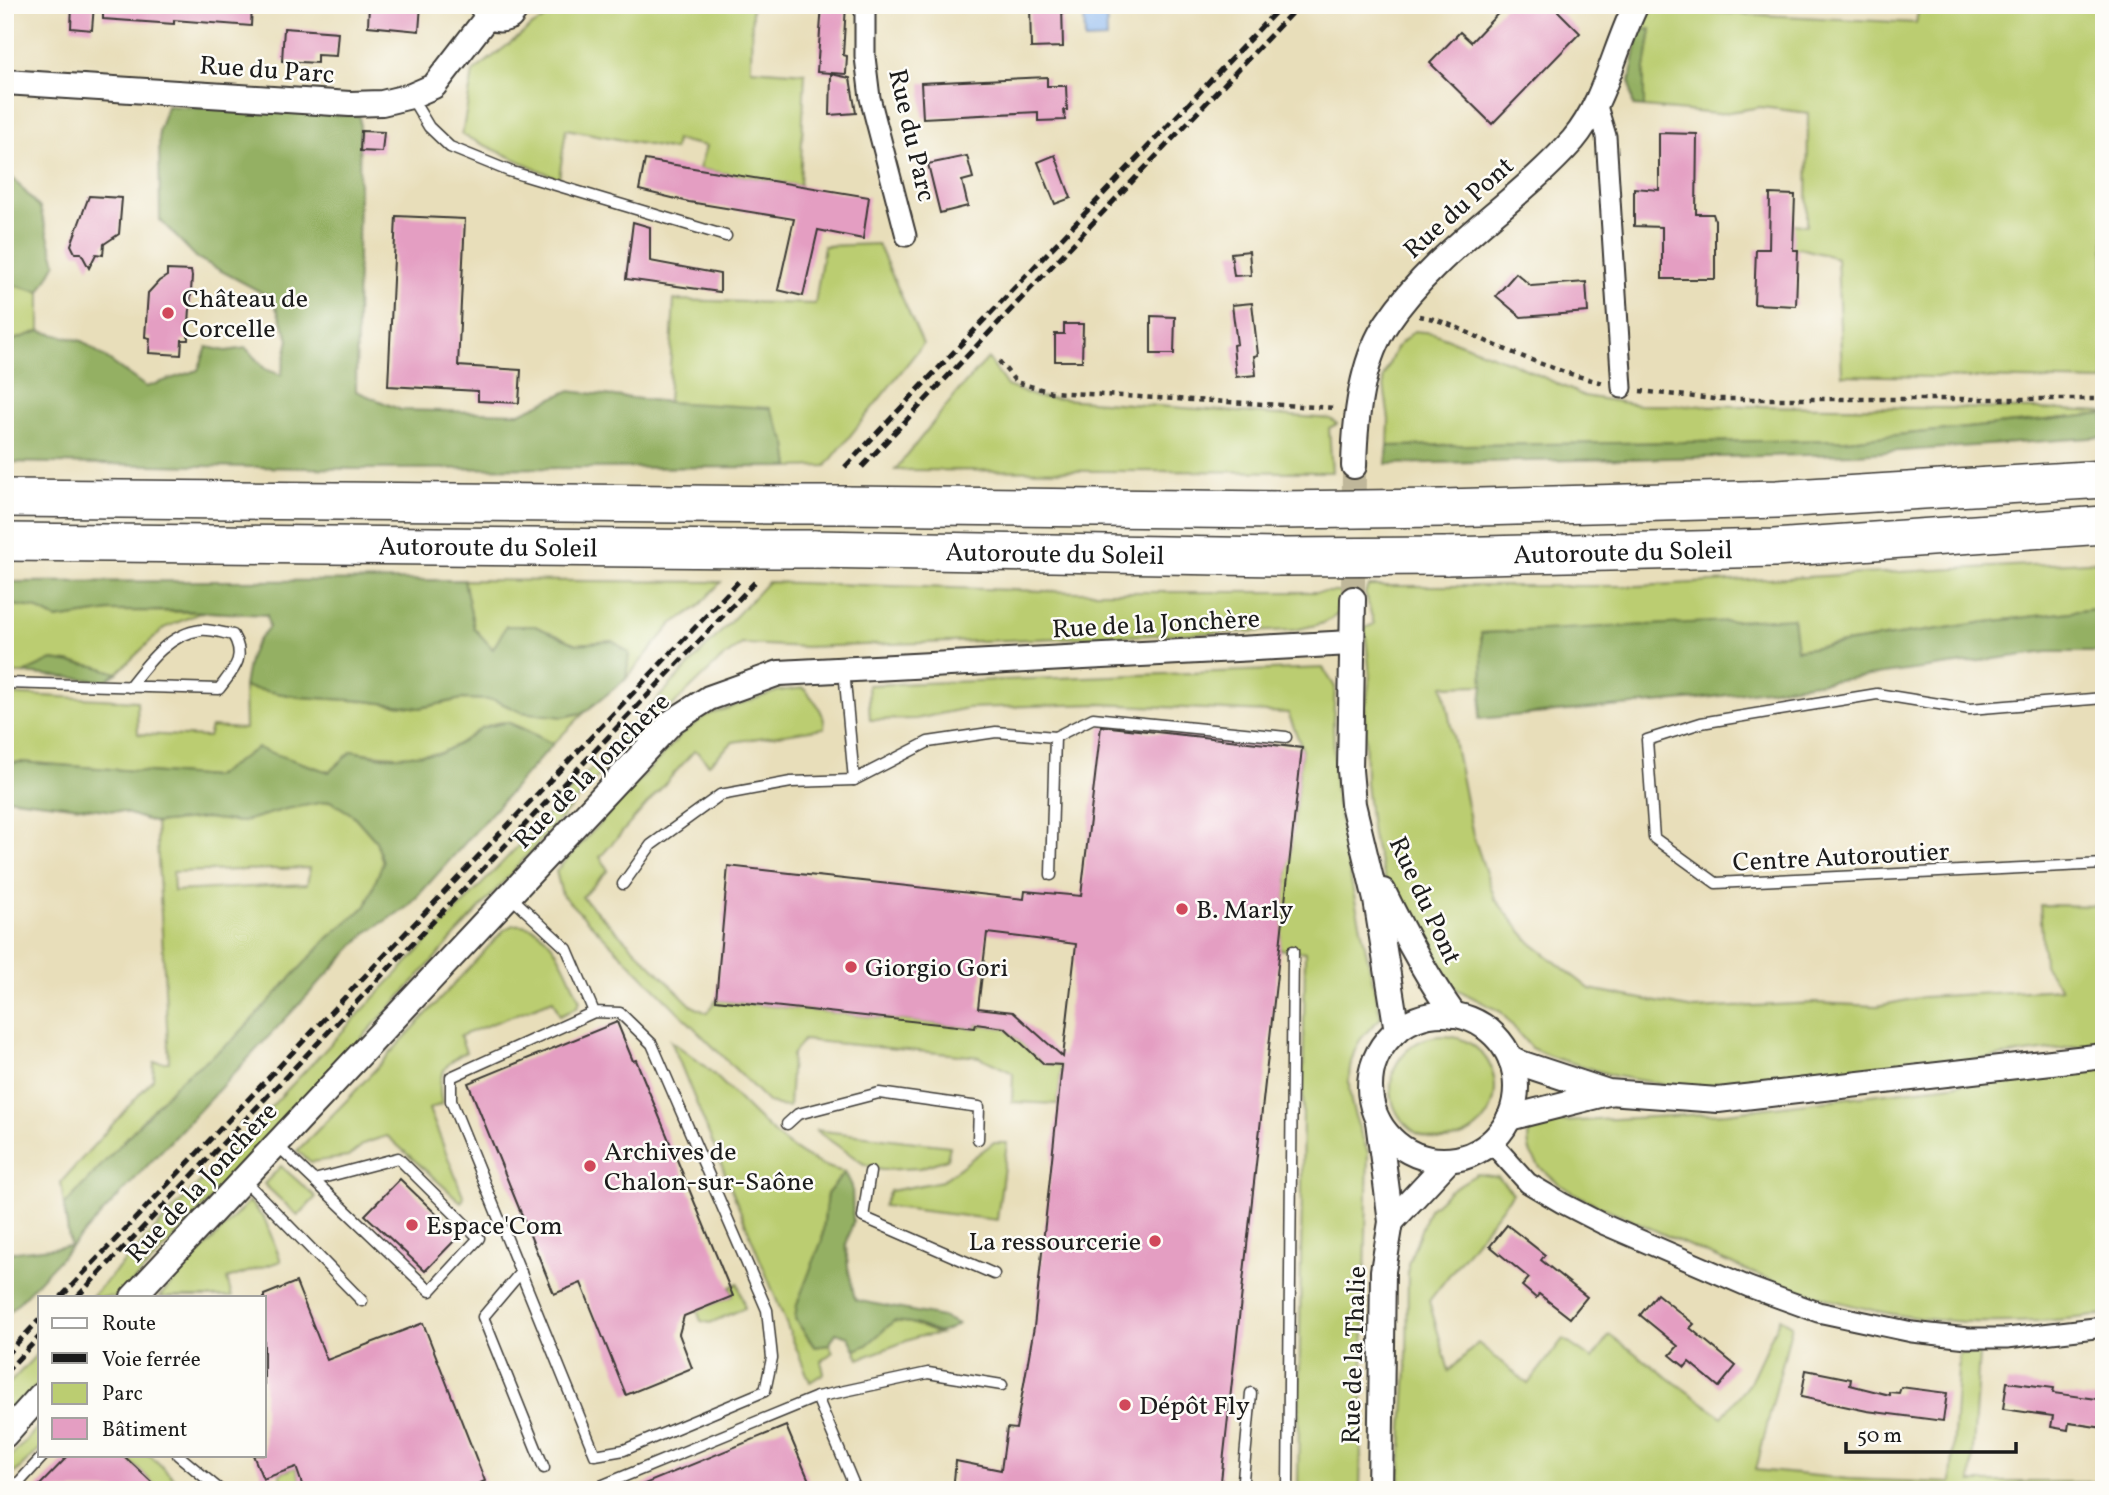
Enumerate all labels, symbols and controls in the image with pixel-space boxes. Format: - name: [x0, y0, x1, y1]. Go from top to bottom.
- street label: Rue du Parc: [198, 48, 335, 94]
- street label: Rue du Parc: [878, 66, 944, 205]
- street label: Rue du Pont: [1396, 149, 1523, 268]
- place label: Château de Corcelle: [182, 282, 308, 348]
- marker: Château de Corcelle: [160, 305, 176, 321]
- street label: Autoroute du Soleil: [378, 530, 598, 568]
- street label: Autoroute du Soleil: [1513, 533, 1733, 574]
- street label: Autoroute du Soleil: [945, 535, 1165, 575]
- street label: Rue de la Jonchère: [1051, 602, 1261, 648]
- street label: Rue de la Jonchère: [506, 685, 679, 858]
- street label: Rue du Pont: [1379, 831, 1470, 971]
- street label: Centre Autoroutier: [1732, 834, 1951, 882]
- place label: B. Marly: [1196, 893, 1293, 929]
- marker: B. Marly: [1174, 901, 1190, 917]
- place label: Giorgio Gori: [865, 951, 1008, 987]
- marker: Giorgio Gori: [843, 959, 859, 975]
- street label: Rue de la Jonchère: [118, 1095, 287, 1272]
- place label: Archives de Chalon-sur-Saône: [604, 1135, 814, 1201]
- marker: Archives de Chalon-sur-Saône: [582, 1158, 598, 1174]
- place label: Espace'Com: [426, 1209, 563, 1245]
- marker: Espace'Com: [404, 1217, 420, 1233]
- place label: La ressourcerie: [968, 1225, 1141, 1261]
- marker: La ressourcerie: [1147, 1233, 1163, 1249]
- street label: Rue de la Thalie: [1334, 1265, 1376, 1445]
- legend: [38, 1296, 266, 1456]
- text: Route: [102, 1310, 156, 1339]
- text: Voie ferrée: [102, 1346, 201, 1375]
- text: Parc: [102, 1380, 143, 1409]
- place label: Dépôt Fly: [1139, 1389, 1250, 1425]
- marker: Dépôt Fly: [1117, 1397, 1133, 1413]
- scale bar: [1846, 1411, 2016, 1455]
- text: Bâtiment: [102, 1416, 187, 1445]
- text: 50 m: [1857, 1422, 1902, 1451]

